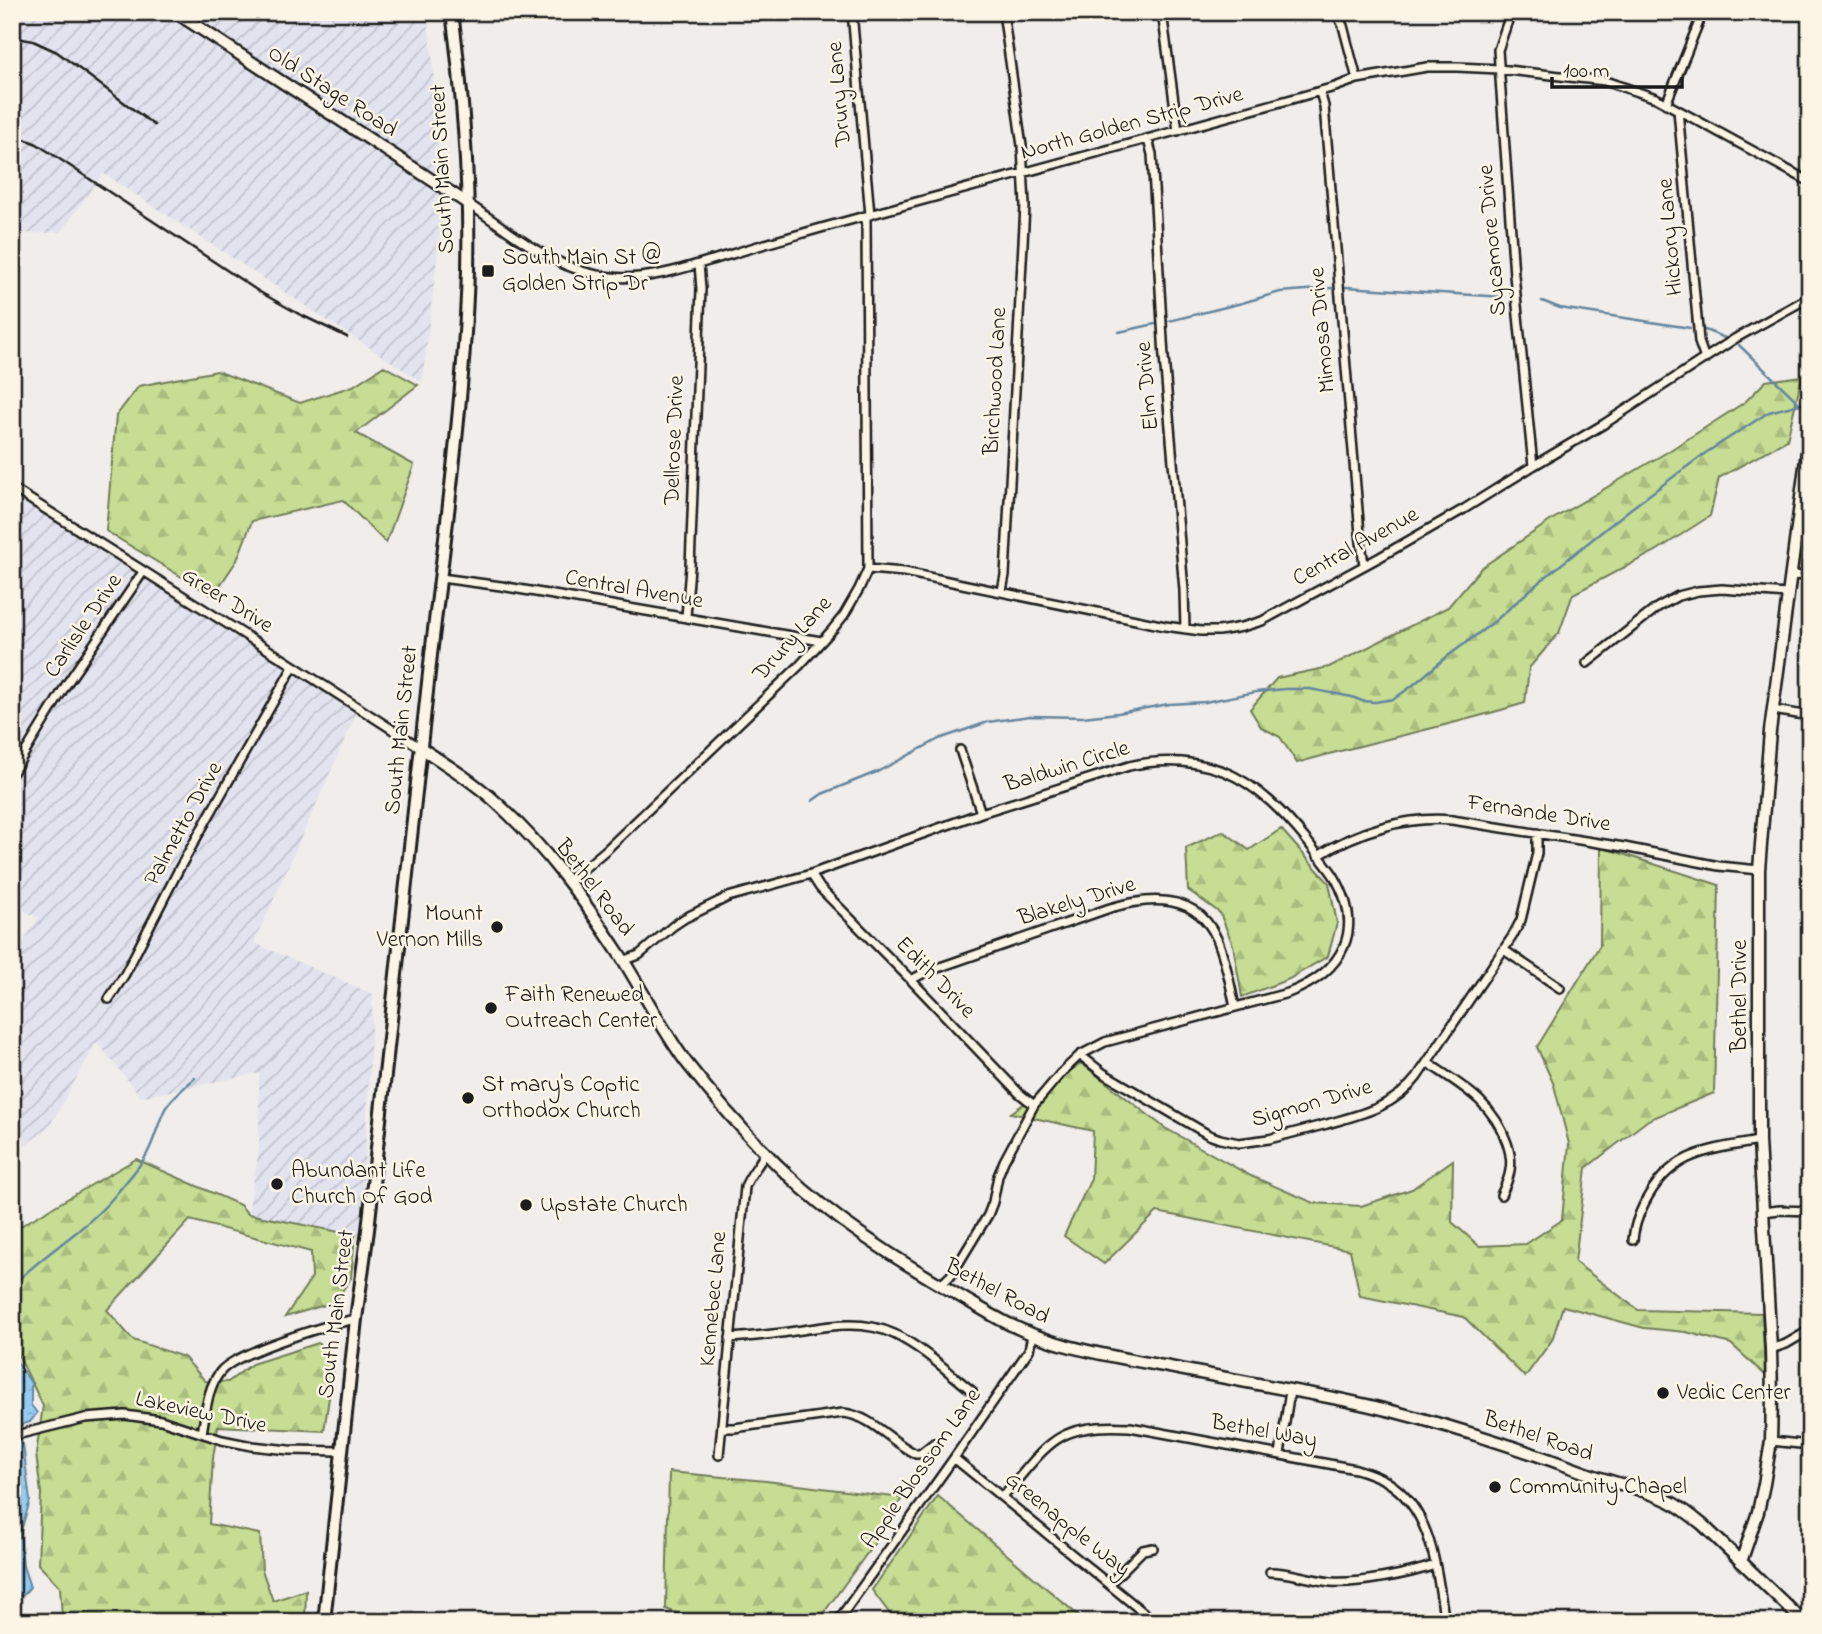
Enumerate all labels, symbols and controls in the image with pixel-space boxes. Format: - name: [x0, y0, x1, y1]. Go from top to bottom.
- street label: Old Stage Road: [260, 38, 404, 147]
- street label: Drury Lane: [819, 39, 863, 149]
- scale bar: [1552, 46, 1682, 90]
- text: 100 m: [1563, 57, 1609, 87]
- street label: North Golden Strip Drive: [1017, 78, 1248, 170]
- street label: South Main Street: [422, 83, 464, 255]
- street label: Sycamore Drive: [1470, 162, 1518, 317]
- street label: Hickory Lane: [1649, 176, 1695, 297]
- place label: South Main St @ Golden Strip Dr: [502, 242, 661, 301]
- marker: South Main St @ Golden Strip Dr: [480, 263, 496, 279]
- street label: Mimosa Drive: [1301, 265, 1345, 394]
- street label: Birchwood Lane: [976, 306, 1016, 457]
- street label: Elm Drive: [1128, 339, 1168, 432]
- street label: Dellrose Drive: [656, 374, 694, 506]
- street label: Central Avenue: [1287, 498, 1426, 595]
- street label: Greer Drive: [175, 560, 280, 643]
- street label: Central Avenue: [562, 562, 706, 619]
- street label: Carlisle Drive: [37, 567, 132, 685]
- street label: Drury Lane: [745, 588, 842, 691]
- street label: South Main Street: [377, 644, 427, 816]
- street label: Baldwin Circle: [999, 732, 1134, 802]
- street label: Palmetto Drive: [136, 755, 232, 892]
- street label: Fernande Drive: [1464, 786, 1614, 842]
- street label: Bethel Road: [546, 832, 642, 944]
- street label: Blakely Drive: [1013, 868, 1141, 938]
- place label: Mount Vernon Mills: [376, 898, 483, 957]
- marker: Mount Vernon Mills: [489, 919, 505, 935]
- street label: Edith Drive: [887, 929, 983, 1027]
- street label: Bethel Drive: [1724, 939, 1757, 1053]
- place label: Faith Renewed Outreach Center: [504, 979, 658, 1038]
- marker: Faith Renewed Outreach Center: [483, 1000, 499, 1016]
- place label: St mary's Coptic Orthodox Church: [482, 1069, 641, 1128]
- street label: Sigmon Drive: [1248, 1071, 1377, 1138]
- marker: St mary's Coptic Orthodox Church: [460, 1090, 476, 1106]
- place label: Abundant Life Church Of God: [291, 1155, 433, 1214]
- marker: Abundant Life Church Of God: [269, 1176, 285, 1192]
- place label: Upstate Church: [540, 1189, 688, 1222]
- marker: Upstate Church: [518, 1197, 534, 1213]
- street label: South Main Street: [310, 1227, 364, 1400]
- street label: Kennebec Lane: [692, 1229, 736, 1368]
- street label: Bethel Road: [938, 1250, 1055, 1333]
- place label: Vedic Center: [1676, 1377, 1791, 1410]
- street label: Apple Blossom Lane: [854, 1381, 990, 1556]
- street label: Lakeview Drive: [132, 1383, 270, 1443]
- marker: Vedic Center: [1655, 1385, 1671, 1401]
- street label: Bethel Road: [1478, 1402, 1598, 1471]
- street label: Bethel Way: [1207, 1406, 1320, 1460]
- street label: Greenapple Way: [996, 1464, 1137, 1588]
- place label: Community Chapel: [1509, 1471, 1687, 1506]
- marker: Community Chapel: [1487, 1479, 1503, 1495]

